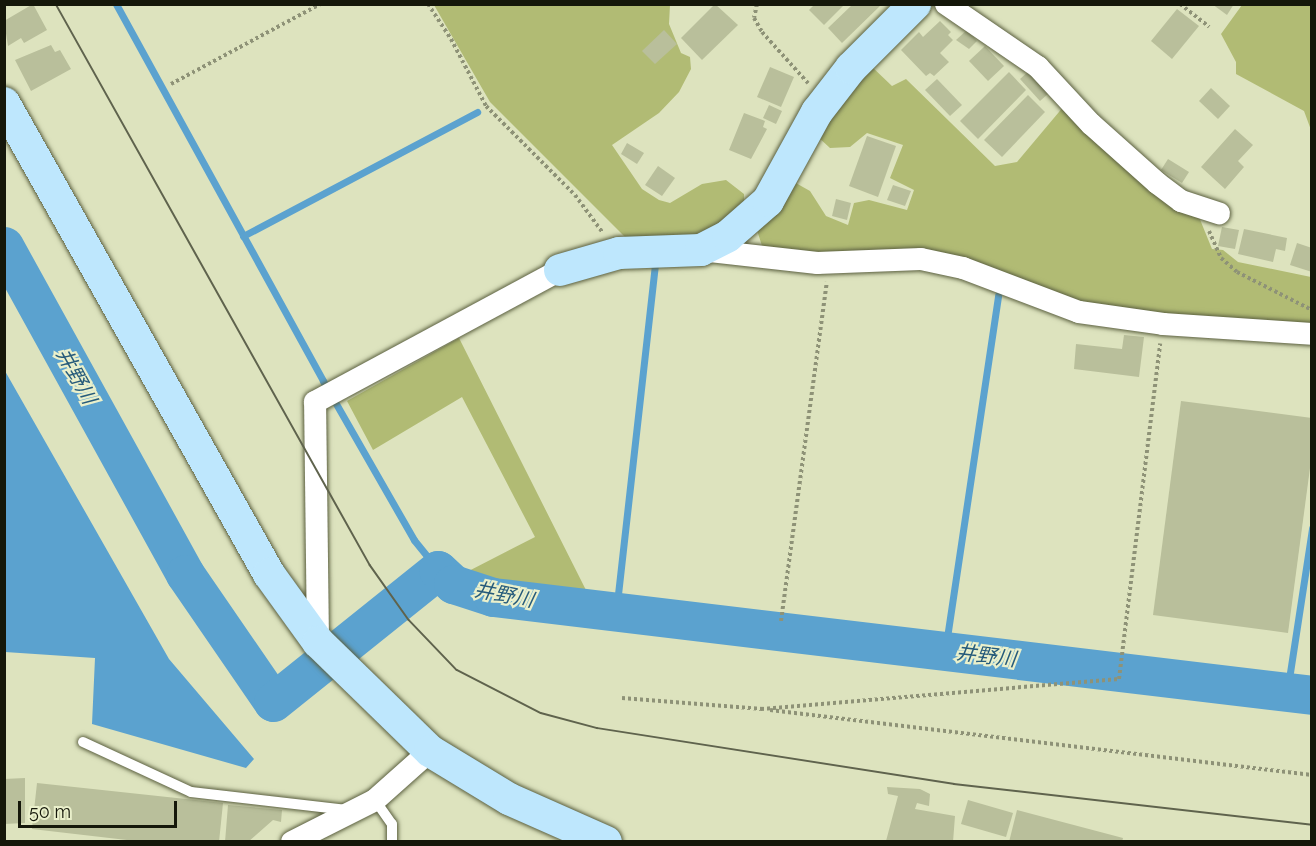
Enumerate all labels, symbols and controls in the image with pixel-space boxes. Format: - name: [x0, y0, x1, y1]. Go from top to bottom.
- water label: 井野川: [51, 344, 101, 408]
- water label: 井野川: [472, 577, 536, 613]
- water label: 井野川: [955, 640, 1017, 672]
- scale bar: [21, 789, 180, 827]
- text: 50 m: [29, 801, 71, 822]

